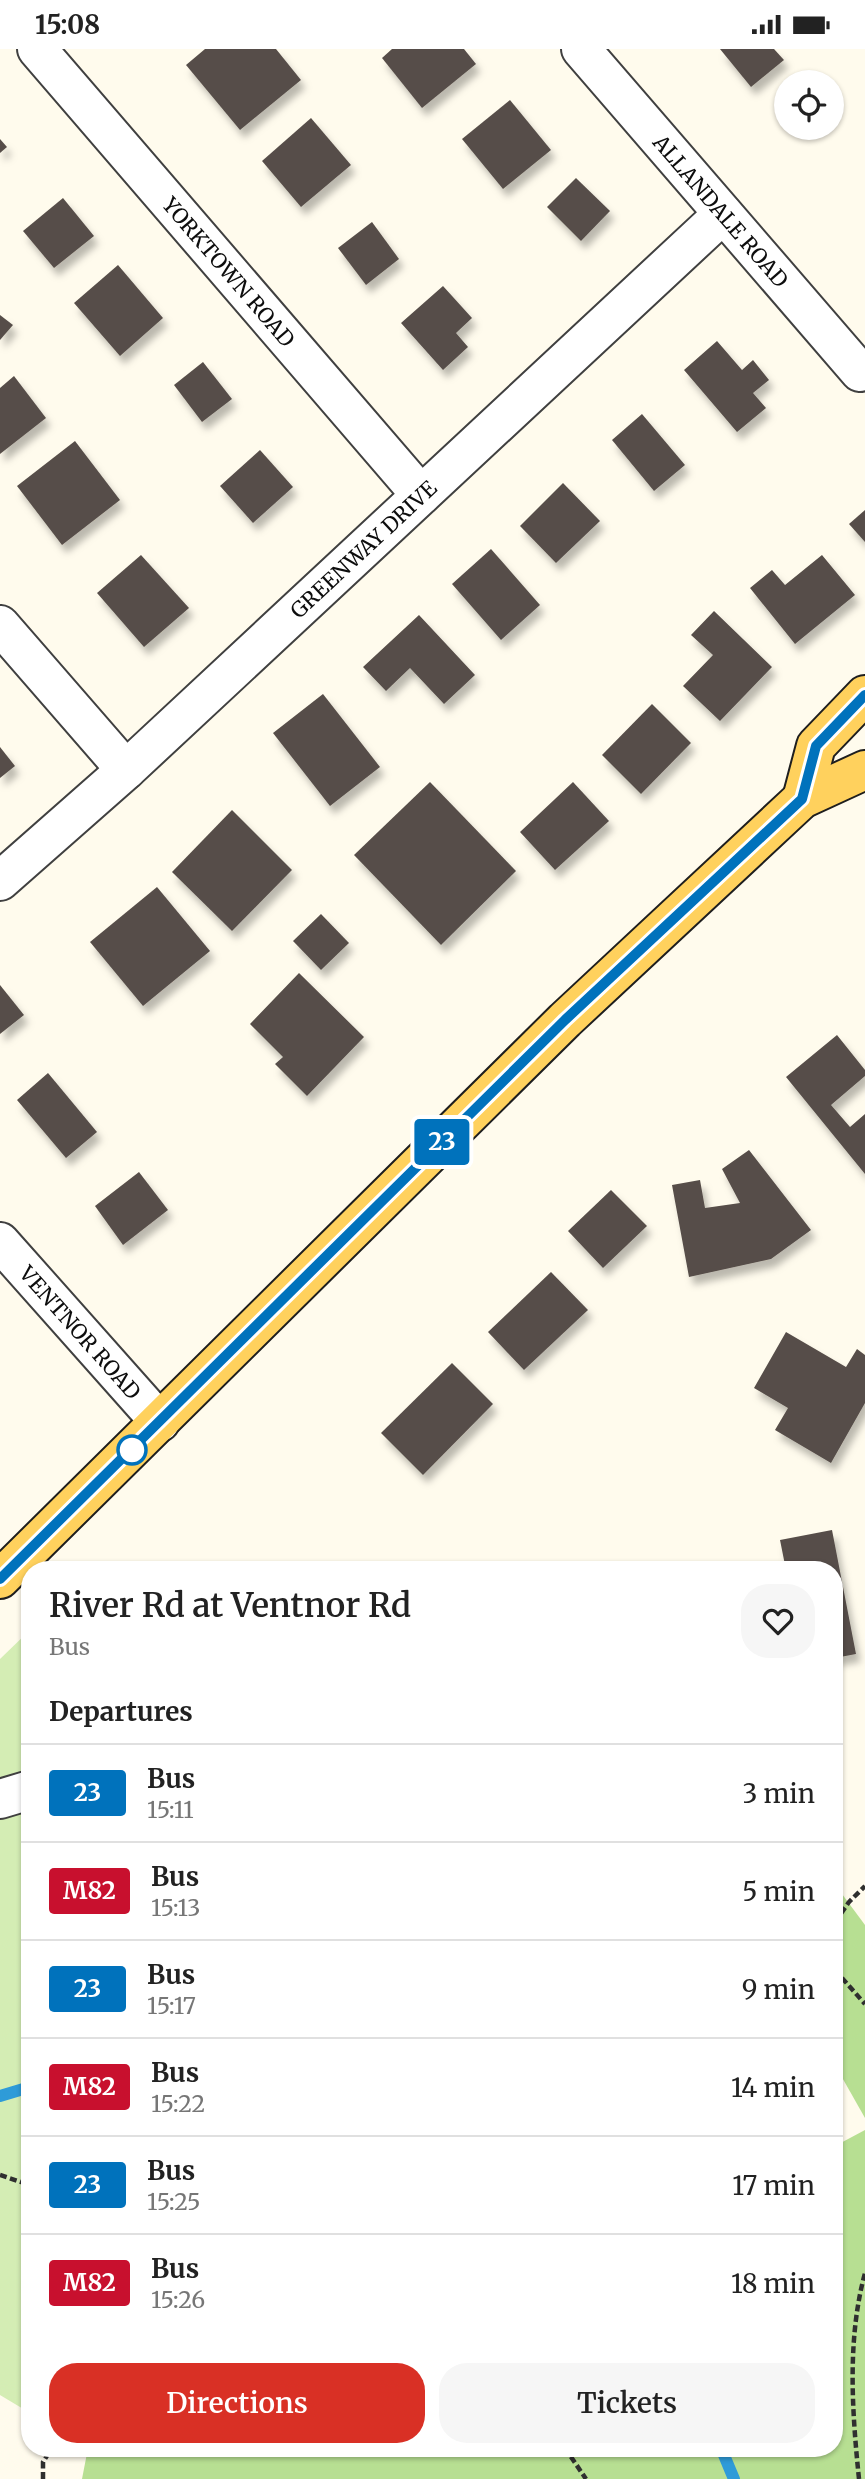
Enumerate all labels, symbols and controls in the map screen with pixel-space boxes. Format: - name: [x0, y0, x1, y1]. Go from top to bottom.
- text: 15:08: [35, 8, 100, 41]
- map controls: [774, 70, 844, 140]
- button: locate: [774, 70, 844, 140]
- street label: ALLANDALE ROAD: [647, 128, 794, 293]
- street label: YORKTOWN ROAD: [156, 190, 301, 352]
- street label: GREENWAY DRIVE: [284, 474, 442, 624]
- line badge: 23: [410, 1119, 474, 1165]
- text: 23: [428, 1126, 456, 1157]
- street label: VENTNOR ROAD: [13, 1259, 147, 1405]
- unlabelled marker: [117, 1435, 147, 1465]
- button: heart: [741, 1584, 815, 1658]
- text: River Rd at Ventnor Rd: [49, 1585, 411, 1626]
- text: Bus: [49, 1632, 90, 1661]
- text: Departures: [49, 1695, 193, 1728]
- text: Bus: [147, 1762, 195, 1795]
- text: 23: [74, 1777, 101, 1808]
- text: 3 min: [743, 1777, 815, 1810]
- text: 15:11: [147, 1795, 194, 1824]
- text: Bus: [151, 1860, 199, 1893]
- text: M82: [63, 1875, 116, 1906]
- text: 5 min: [742, 1875, 815, 1908]
- text: 15:13: [151, 1893, 201, 1922]
- text: Bus: [147, 1958, 195, 1991]
- text: 23: [74, 1973, 101, 2004]
- text: 9 min: [742, 1973, 815, 2006]
- text: 15:17: [147, 1991, 196, 2020]
- text: Bus: [151, 2056, 199, 2089]
- text: M82: [63, 2071, 116, 2102]
- text: 14 min: [731, 2071, 815, 2104]
- text: 15:22: [151, 2089, 205, 2118]
- text: Bus: [147, 2154, 195, 2187]
- text: 23: [74, 2169, 101, 2200]
- text: 17 min: [732, 2169, 815, 2202]
- text: 15:25: [147, 2187, 200, 2216]
- text: Bus: [151, 2252, 199, 2285]
- text: M82: [63, 2267, 116, 2298]
- text: 18 min: [731, 2267, 815, 2300]
- text: 15:26: [151, 2285, 205, 2314]
- button: Directions: [49, 2363, 425, 2443]
- button: Tickets: [439, 2363, 815, 2443]

